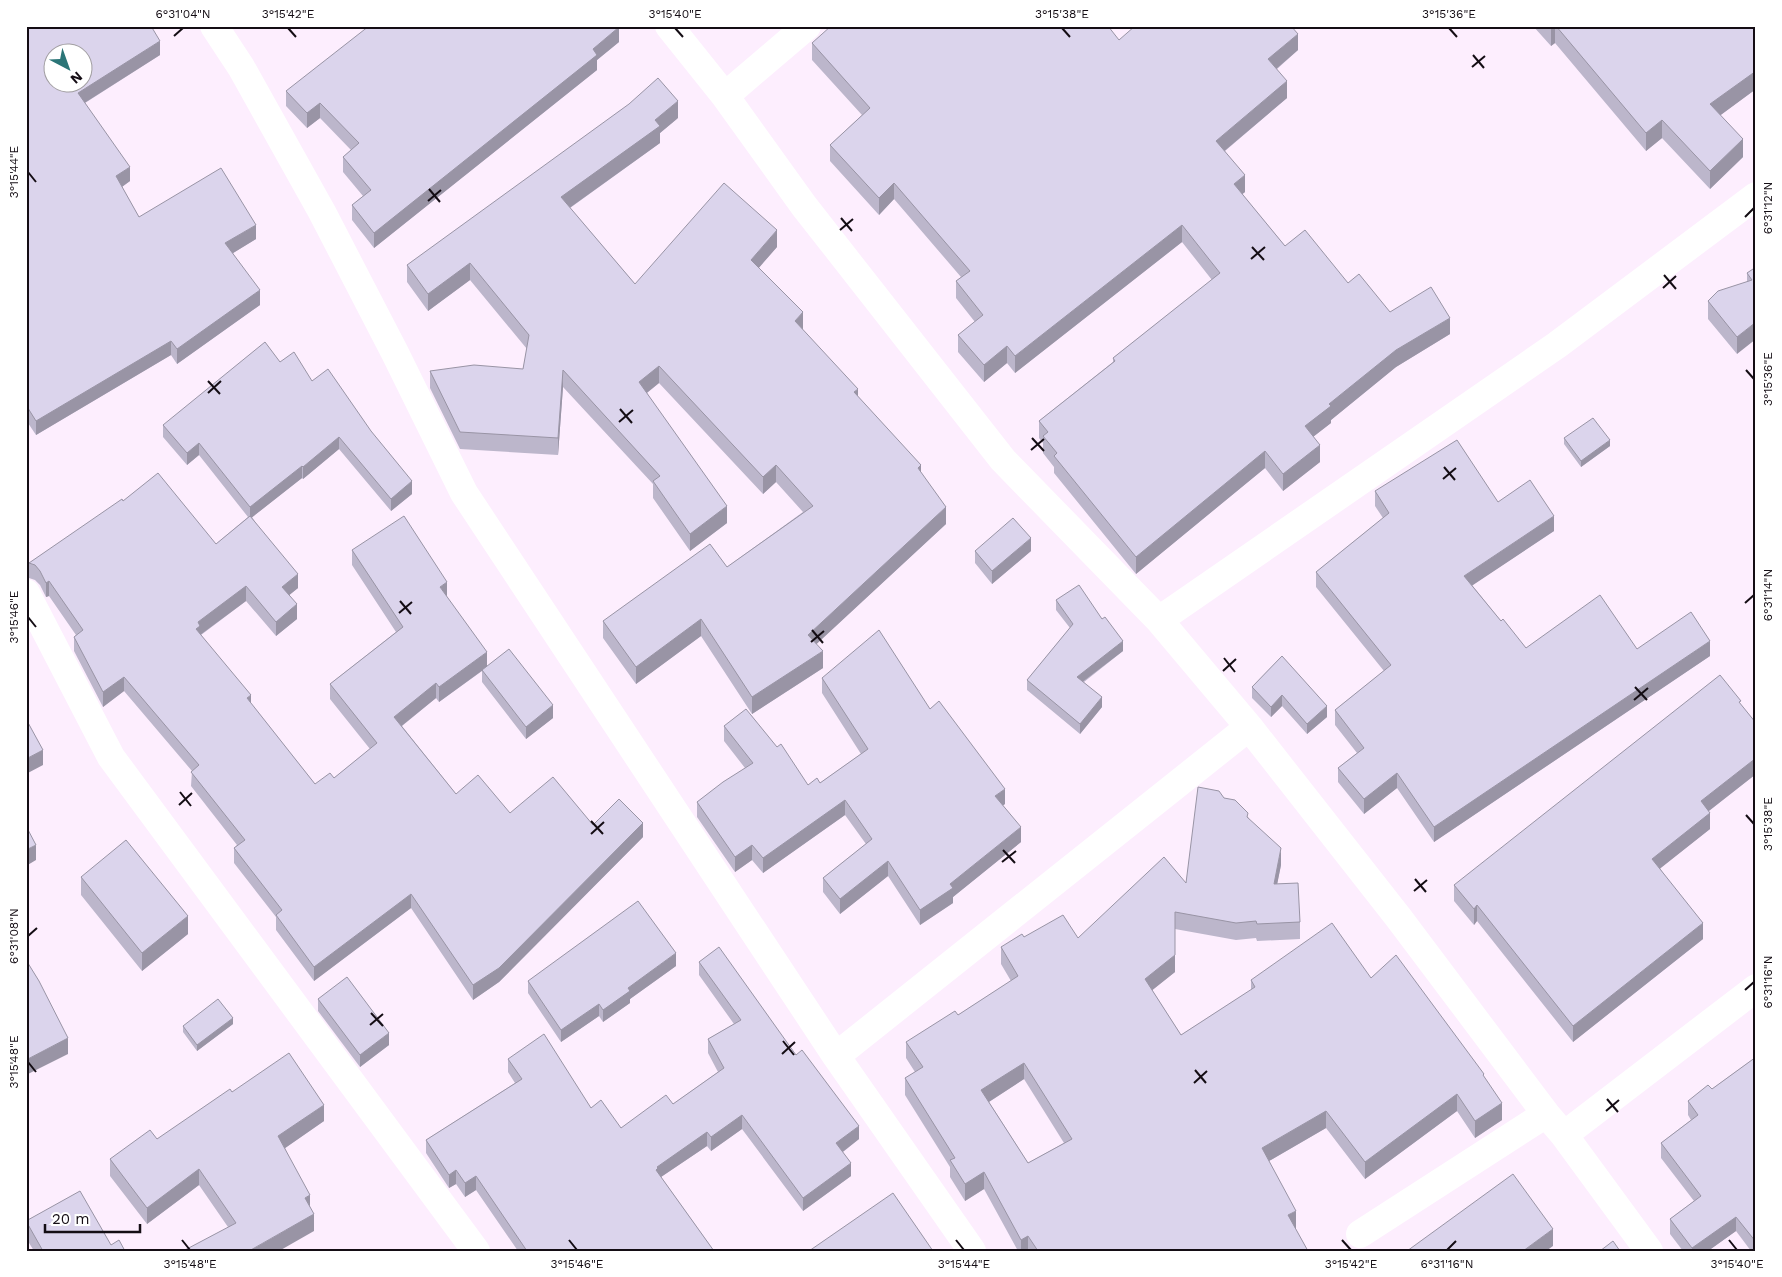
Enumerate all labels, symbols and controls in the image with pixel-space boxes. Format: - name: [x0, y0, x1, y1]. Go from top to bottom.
- text: 6°31'04"N: [155, 7, 211, 21]
- text: 3°15'42"E: [262, 7, 315, 21]
- text: 3°15'40"E: [648, 7, 702, 21]
- text: 3°15'38"E: [1035, 7, 1089, 21]
- text: 3°15'36"E: [1422, 7, 1476, 21]
- north arrow: [42, 42, 92, 92]
- text: N: [67, 68, 86, 87]
- text: 3°15'44"E: [7, 145, 21, 198]
- text: 6°31'12"N: [1761, 182, 1775, 234]
- text: 3°15'36"E: [1761, 352, 1775, 406]
- text: 6°31'14"N: [1761, 569, 1775, 621]
- text: 3°15'46"E: [7, 590, 21, 644]
- text: 3°15'38"E: [1761, 797, 1775, 851]
- text: 6°31'08"N: [7, 908, 21, 964]
- text: 6°31'16"N: [1761, 956, 1775, 1008]
- text: 3°15'48"E: [7, 1035, 21, 1089]
- scale bar: [45, 1202, 140, 1234]
- text: 20 m: [52, 1210, 90, 1228]
- text: 3°15'48"E: [163, 1257, 217, 1271]
- text: 3°15'46"E: [550, 1257, 604, 1271]
- text: 3°15'44"E: [938, 1257, 991, 1271]
- text: 3°15'42"E: [1325, 1257, 1378, 1271]
- text: 6°31'16"N: [1421, 1257, 1473, 1271]
- text: 3°15'40"E: [1710, 1257, 1764, 1271]

